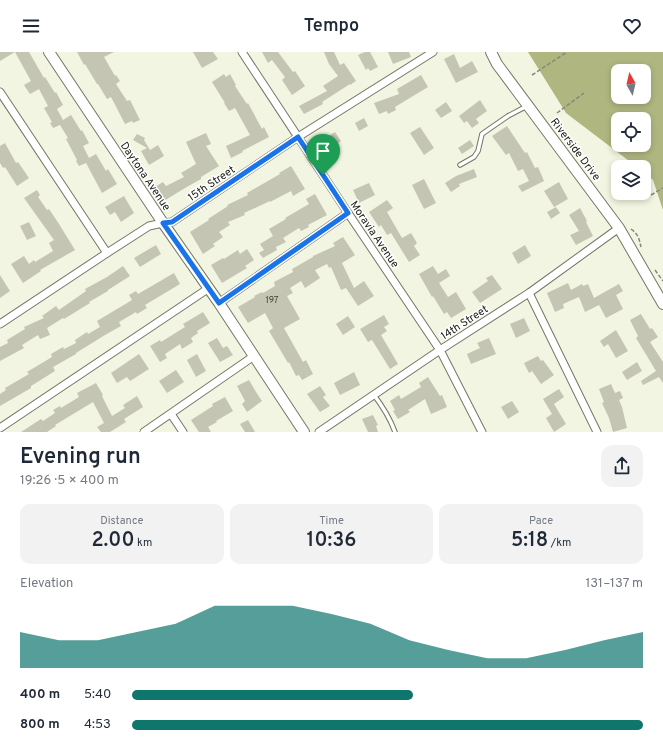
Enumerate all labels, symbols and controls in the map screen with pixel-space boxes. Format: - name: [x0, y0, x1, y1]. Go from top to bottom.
- icon: menu: [20, 15, 42, 37]
- text: Tempo: [304, 15, 359, 38]
- icon: heart: [621, 15, 643, 37]
- north arrow: [611, 64, 651, 104]
- map controls: [611, 64, 651, 200]
- button: locate: [611, 112, 651, 152]
- street label: Riverside Drive: [547, 116, 603, 184]
- pin: [306, 134, 340, 175]
- street label: Daytona Avenue: [117, 139, 173, 214]
- icon: arrive: [312, 140, 334, 162]
- button: layers: [611, 160, 651, 200]
- street label: 15th Street: [185, 163, 238, 205]
- street label: Moravia Avenue: [347, 198, 402, 271]
- house number: 197: [265, 295, 279, 306]
- street label: 14th Street: [438, 302, 491, 343]
- text: Evening run: [20, 444, 141, 471]
- button: share: [601, 445, 643, 487]
- text: 19:26 · 5 × 400 m: [20, 473, 119, 489]
- text: Distance: [100, 514, 143, 528]
- text: Time: [319, 514, 344, 528]
- text: Pace: [529, 514, 553, 528]
- text: 2.00: [91, 528, 134, 554]
- text: 10:36: [307, 528, 356, 554]
- text: 5:18: [511, 528, 548, 554]
- text: km: [134, 536, 152, 550]
- text: /km: [548, 536, 571, 550]
- text: Elevation: [20, 576, 73, 592]
- text: 131–137 m: [585, 576, 643, 592]
- text: 400 m: [20, 687, 60, 703]
- text: 5:40: [84, 687, 111, 703]
- text: 800 m: [20, 717, 60, 733]
- text: 4:53: [84, 717, 111, 733]

